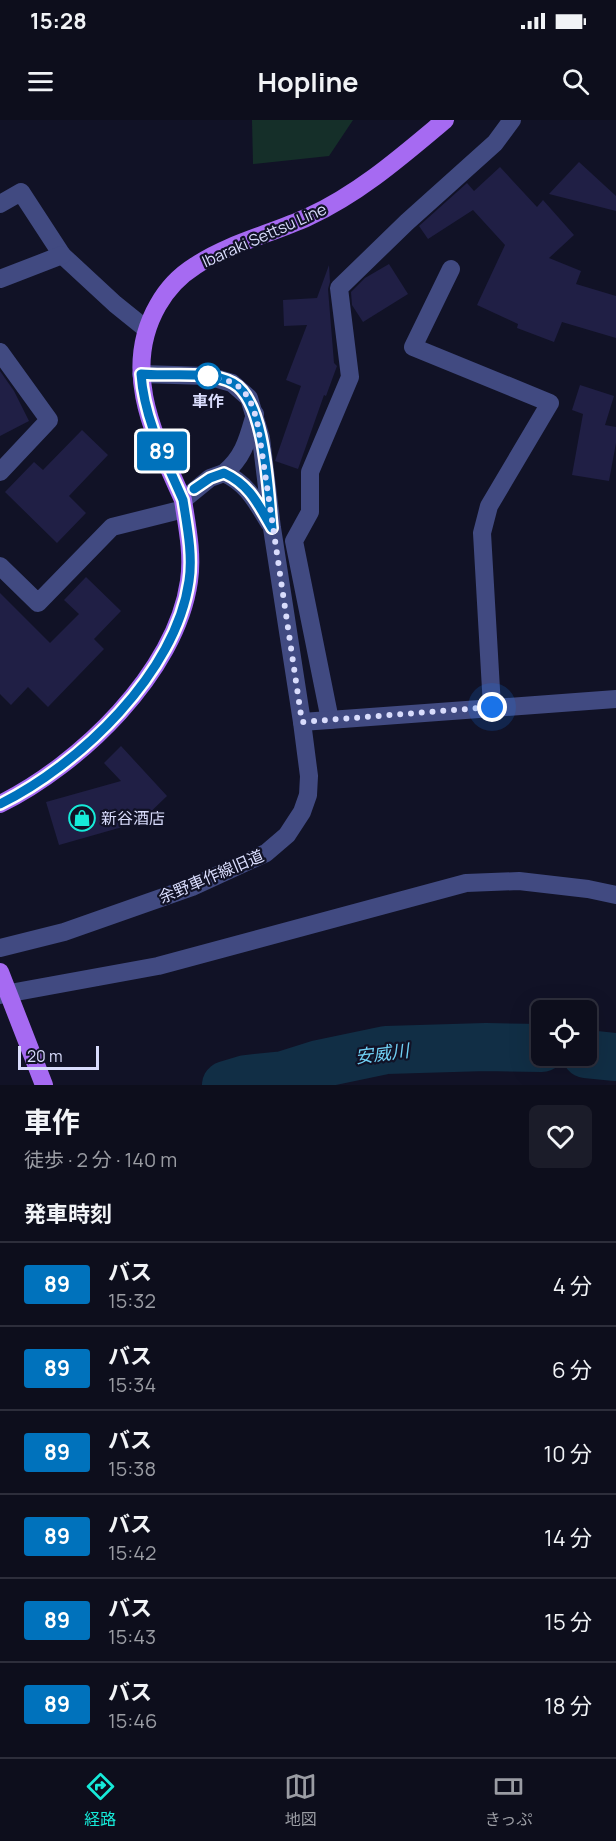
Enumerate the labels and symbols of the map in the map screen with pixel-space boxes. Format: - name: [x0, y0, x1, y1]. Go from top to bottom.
- street label: Ibaraki Settsu Line: [198, 198, 330, 272]
- marker: 車作: [195, 363, 221, 389]
- place label: 車作: [192, 390, 224, 412]
- line badge: 89: [135, 432, 189, 470]
- your location: [477, 692, 507, 722]
- shop icon: 新谷酒店: [67, 803, 97, 833]
- place label: 新谷酒店: [101, 807, 165, 829]
- street label: 余野車作線旧道: [155, 844, 267, 908]
- water label: 安威川: [354, 1038, 412, 1068]
- scale bar: [18, 1043, 99, 1070]

